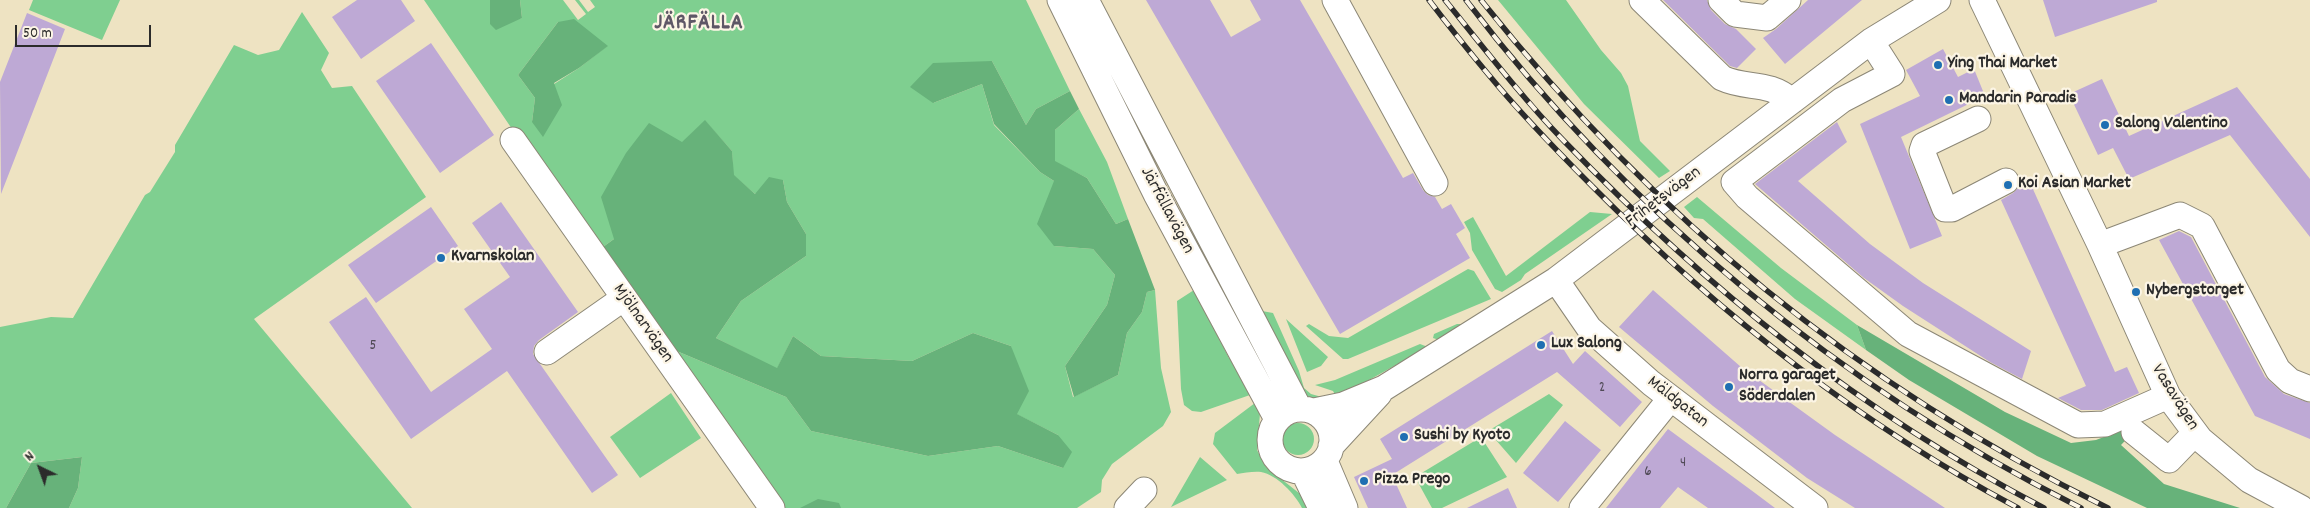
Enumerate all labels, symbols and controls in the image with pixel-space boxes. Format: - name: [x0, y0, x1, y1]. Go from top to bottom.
- district label: JÄRFÄLLA: [653, 12, 745, 38]
- scale bar: [18, 15, 154, 47]
- text: 50 m: [23, 23, 52, 45]
- place label: Ying Thai Market: [1948, 54, 2057, 76]
- marker: Ying Thai Market: [1932, 59, 1944, 71]
- place label: Mandarin Paradis: [1959, 89, 2077, 111]
- marker: Mandarin Paradis: [1943, 94, 1955, 106]
- place label: Salong Valentino: [2115, 114, 2228, 136]
- marker: Salong Valentino: [2099, 119, 2111, 131]
- street label: Frihetsvägen: [1622, 163, 1706, 233]
- street label: Järfällavägen: [1134, 164, 1198, 258]
- place label: Koi Asian Market: [2018, 174, 2131, 196]
- marker: Koi Asian Market: [2002, 179, 2014, 191]
- place label: Kvarnskolan: [451, 247, 534, 269]
- marker: Kvarnskolan: [435, 252, 447, 264]
- street label: Mjölnarvägen: [607, 280, 677, 368]
- place label: Nybergstorget: [2146, 281, 2244, 303]
- marker: Nybergstorget: [2130, 286, 2142, 298]
- place label: Lux Salong: [1551, 334, 1622, 356]
- house number: 5: [370, 338, 376, 356]
- marker: Lux Salong: [1535, 339, 1547, 351]
- street label: Vasavägen: [2145, 361, 2203, 435]
- place label: Norra garaget Söderdalen: [1739, 366, 1836, 408]
- street label: Mäldgatan: [1642, 372, 1712, 434]
- house number: 2: [1599, 380, 1605, 398]
- marker: Norra garaget Söderdalen: [1723, 381, 1735, 393]
- place label: Sushi by Kyoto: [1414, 426, 1510, 448]
- marker: Sushi by Kyoto: [1398, 431, 1410, 443]
- north arrow: [15, 443, 65, 493]
- text: N: [21, 447, 39, 467]
- house number: 4: [1680, 455, 1686, 473]
- house number: 6: [1644, 464, 1652, 482]
- place label: Pizza Prego: [1374, 470, 1450, 492]
- marker: Pizza Prego: [1358, 475, 1370, 487]

